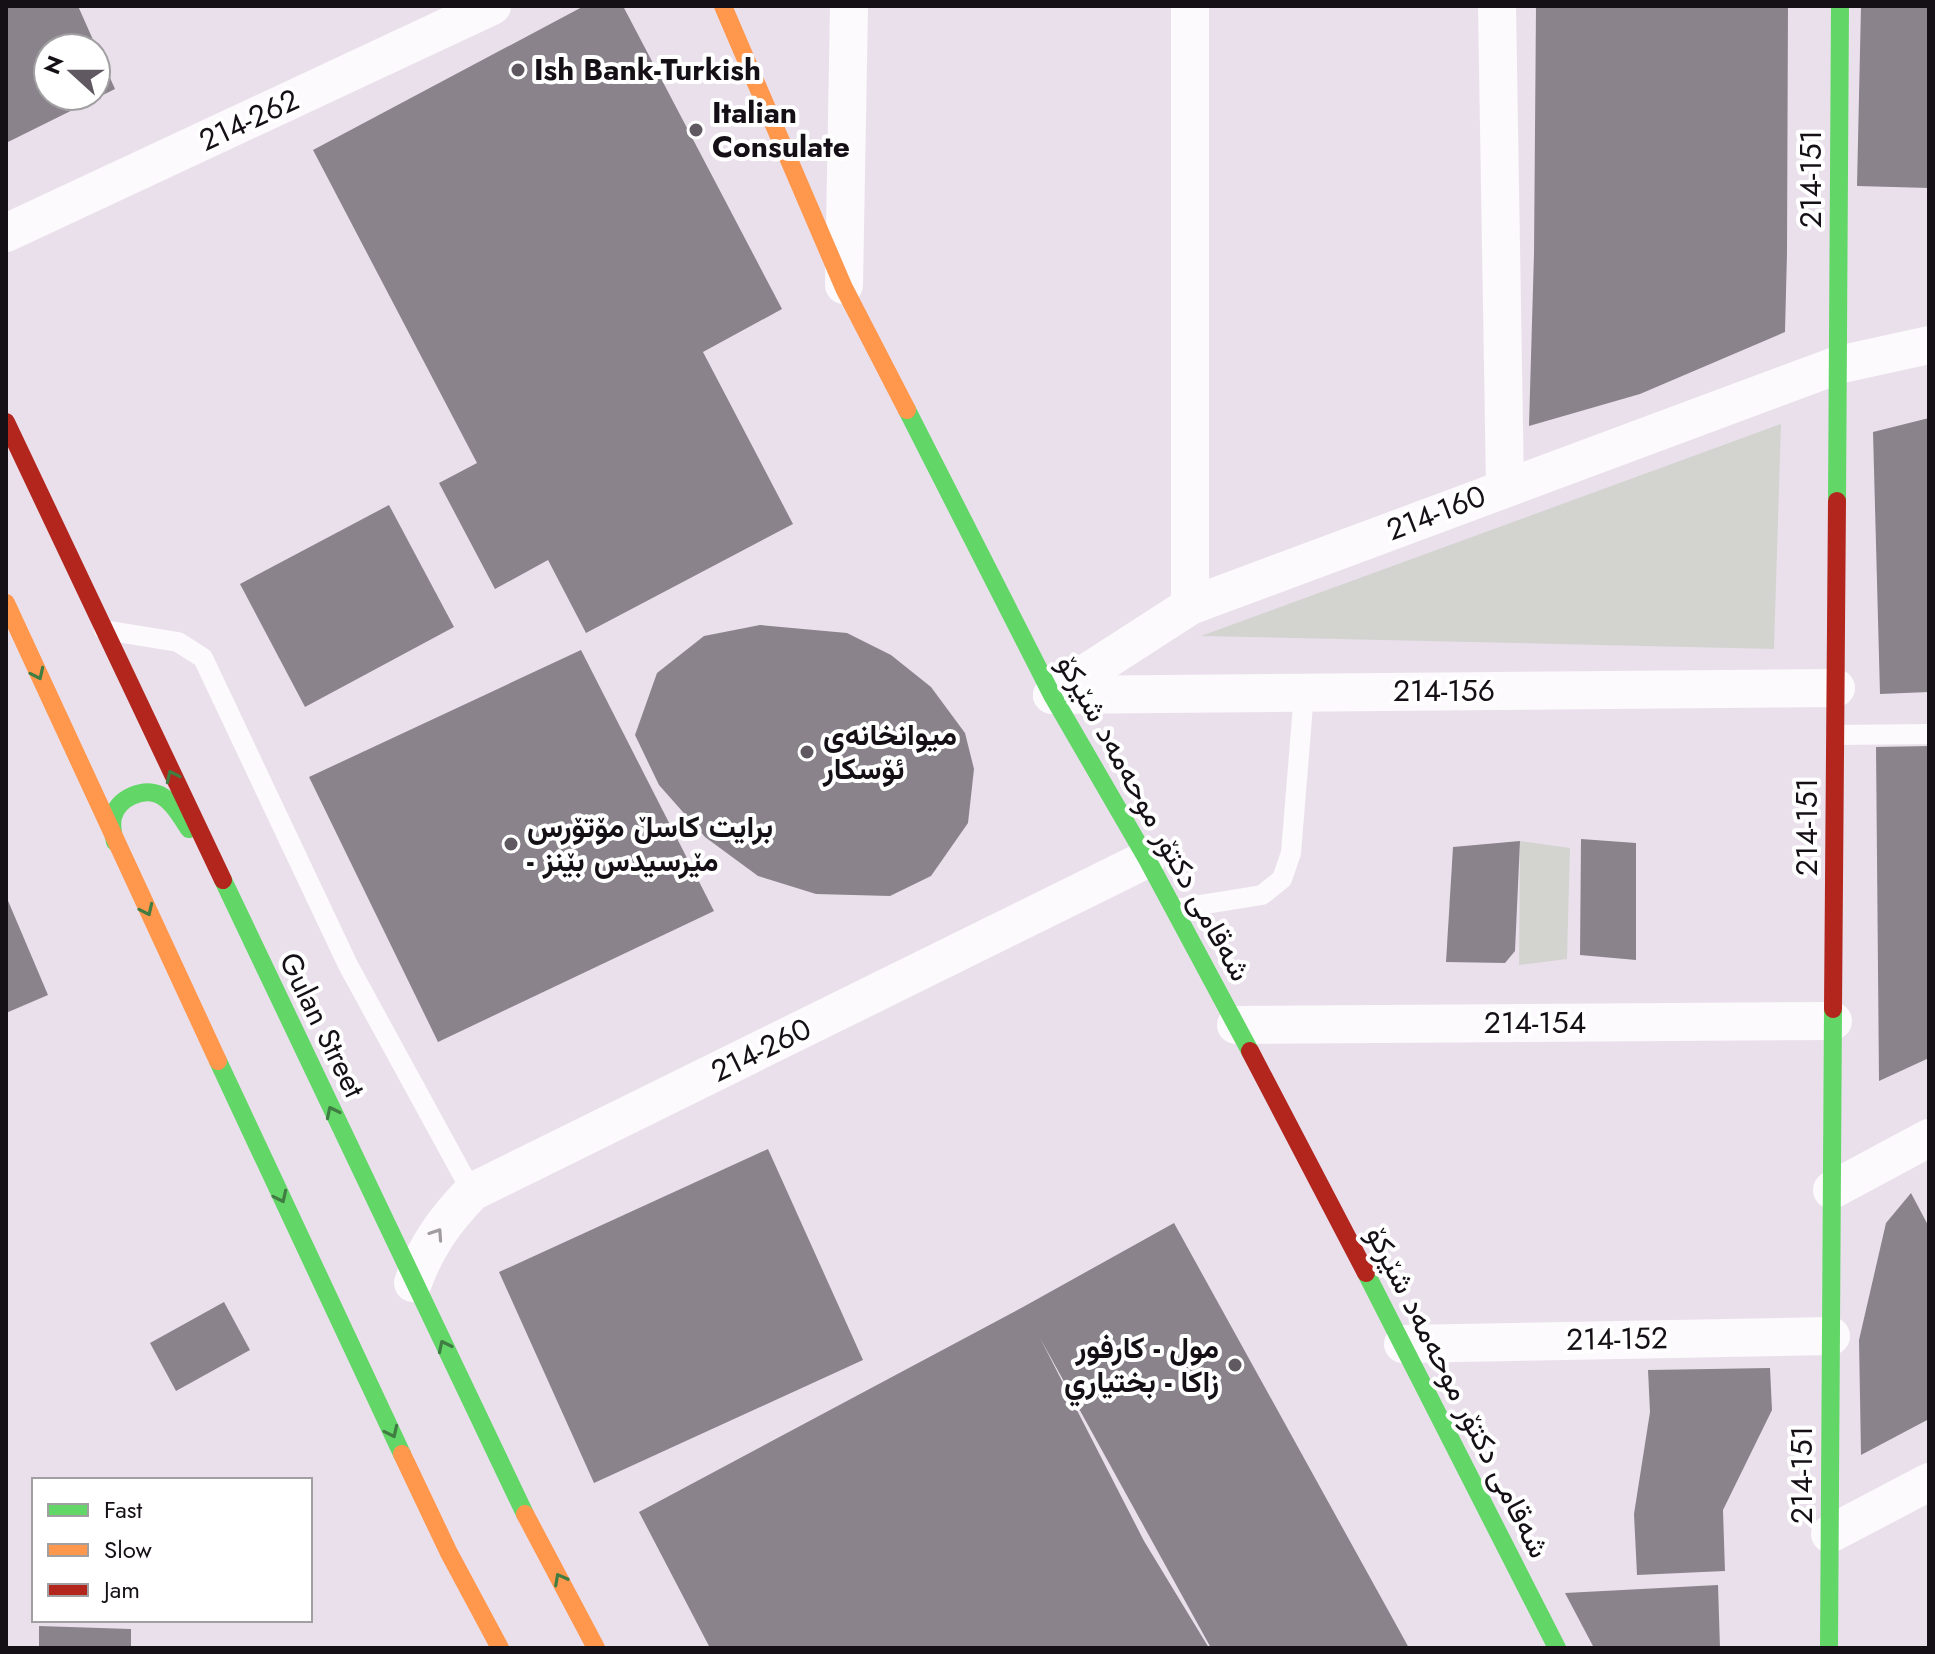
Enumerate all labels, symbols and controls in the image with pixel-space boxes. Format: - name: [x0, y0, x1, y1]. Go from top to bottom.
- north arrow: [32, 32, 112, 112]
- place label: Ish Bank-Turkish: [534, 48, 761, 91]
- text: N: [35, 51, 71, 79]
- marker: Ish Bank-Turkish: [509, 61, 527, 79]
- street label: 214-262: [192, 78, 306, 161]
- place label: Italian Consulate: [712, 91, 850, 168]
- marker: Italian Consulate: [687, 121, 705, 139]
- street label: 214-151: [1789, 130, 1832, 228]
- street label: 214-160: [1380, 474, 1492, 551]
- street label: شەقامی دکتۆر موحەمەد شێرکۆ: [1047, 647, 1262, 989]
- one-way arrow: [29, 666, 45, 680]
- street label: 214-156: [1393, 669, 1495, 712]
- place label: میوانخانەی ئۆسکار: [822, 713, 957, 790]
- marker: میوانخانەی ئۆسکار: [798, 743, 816, 761]
- one-way arrow: [166, 769, 182, 784]
- street label: 214-151: [1785, 778, 1828, 876]
- place label: برایت کاسڵ مۆتۆرس - مێرسیدس بێنز: [527, 805, 773, 882]
- marker: برایت کاسڵ مۆتۆرس - مێرسیدس بێنز: [502, 835, 520, 853]
- one-way arrow: [137, 902, 153, 917]
- street label: Gulan Street: [269, 945, 376, 1105]
- street label: 214-154: [1484, 1001, 1586, 1044]
- street label: 214-260: [703, 1007, 818, 1092]
- one-way arrow: [326, 1105, 342, 1120]
- one-way arrow: [271, 1188, 287, 1203]
- street label: شەقامی دکتۆر موحەمەد شێرکۆ: [1356, 1218, 1561, 1565]
- one-way arrow: [427, 1228, 442, 1242]
- street label: 214-152: [1566, 1316, 1668, 1361]
- place label: مول - كارفور زاكا - بختياري: [1064, 1326, 1219, 1407]
- one-way arrow: [438, 1340, 454, 1355]
- marker: مول - كارفور زاكا - بختياري: [1226, 1356, 1244, 1374]
- one-way arrow: [382, 1423, 398, 1438]
- street label: 214-151: [1780, 1426, 1823, 1524]
- legend: [32, 1478, 312, 1622]
- text: Fast: [104, 1492, 142, 1527]
- text: Slow: [104, 1532, 152, 1567]
- text: Jam: [101, 1572, 140, 1607]
- one-way arrow: [554, 1573, 569, 1588]

